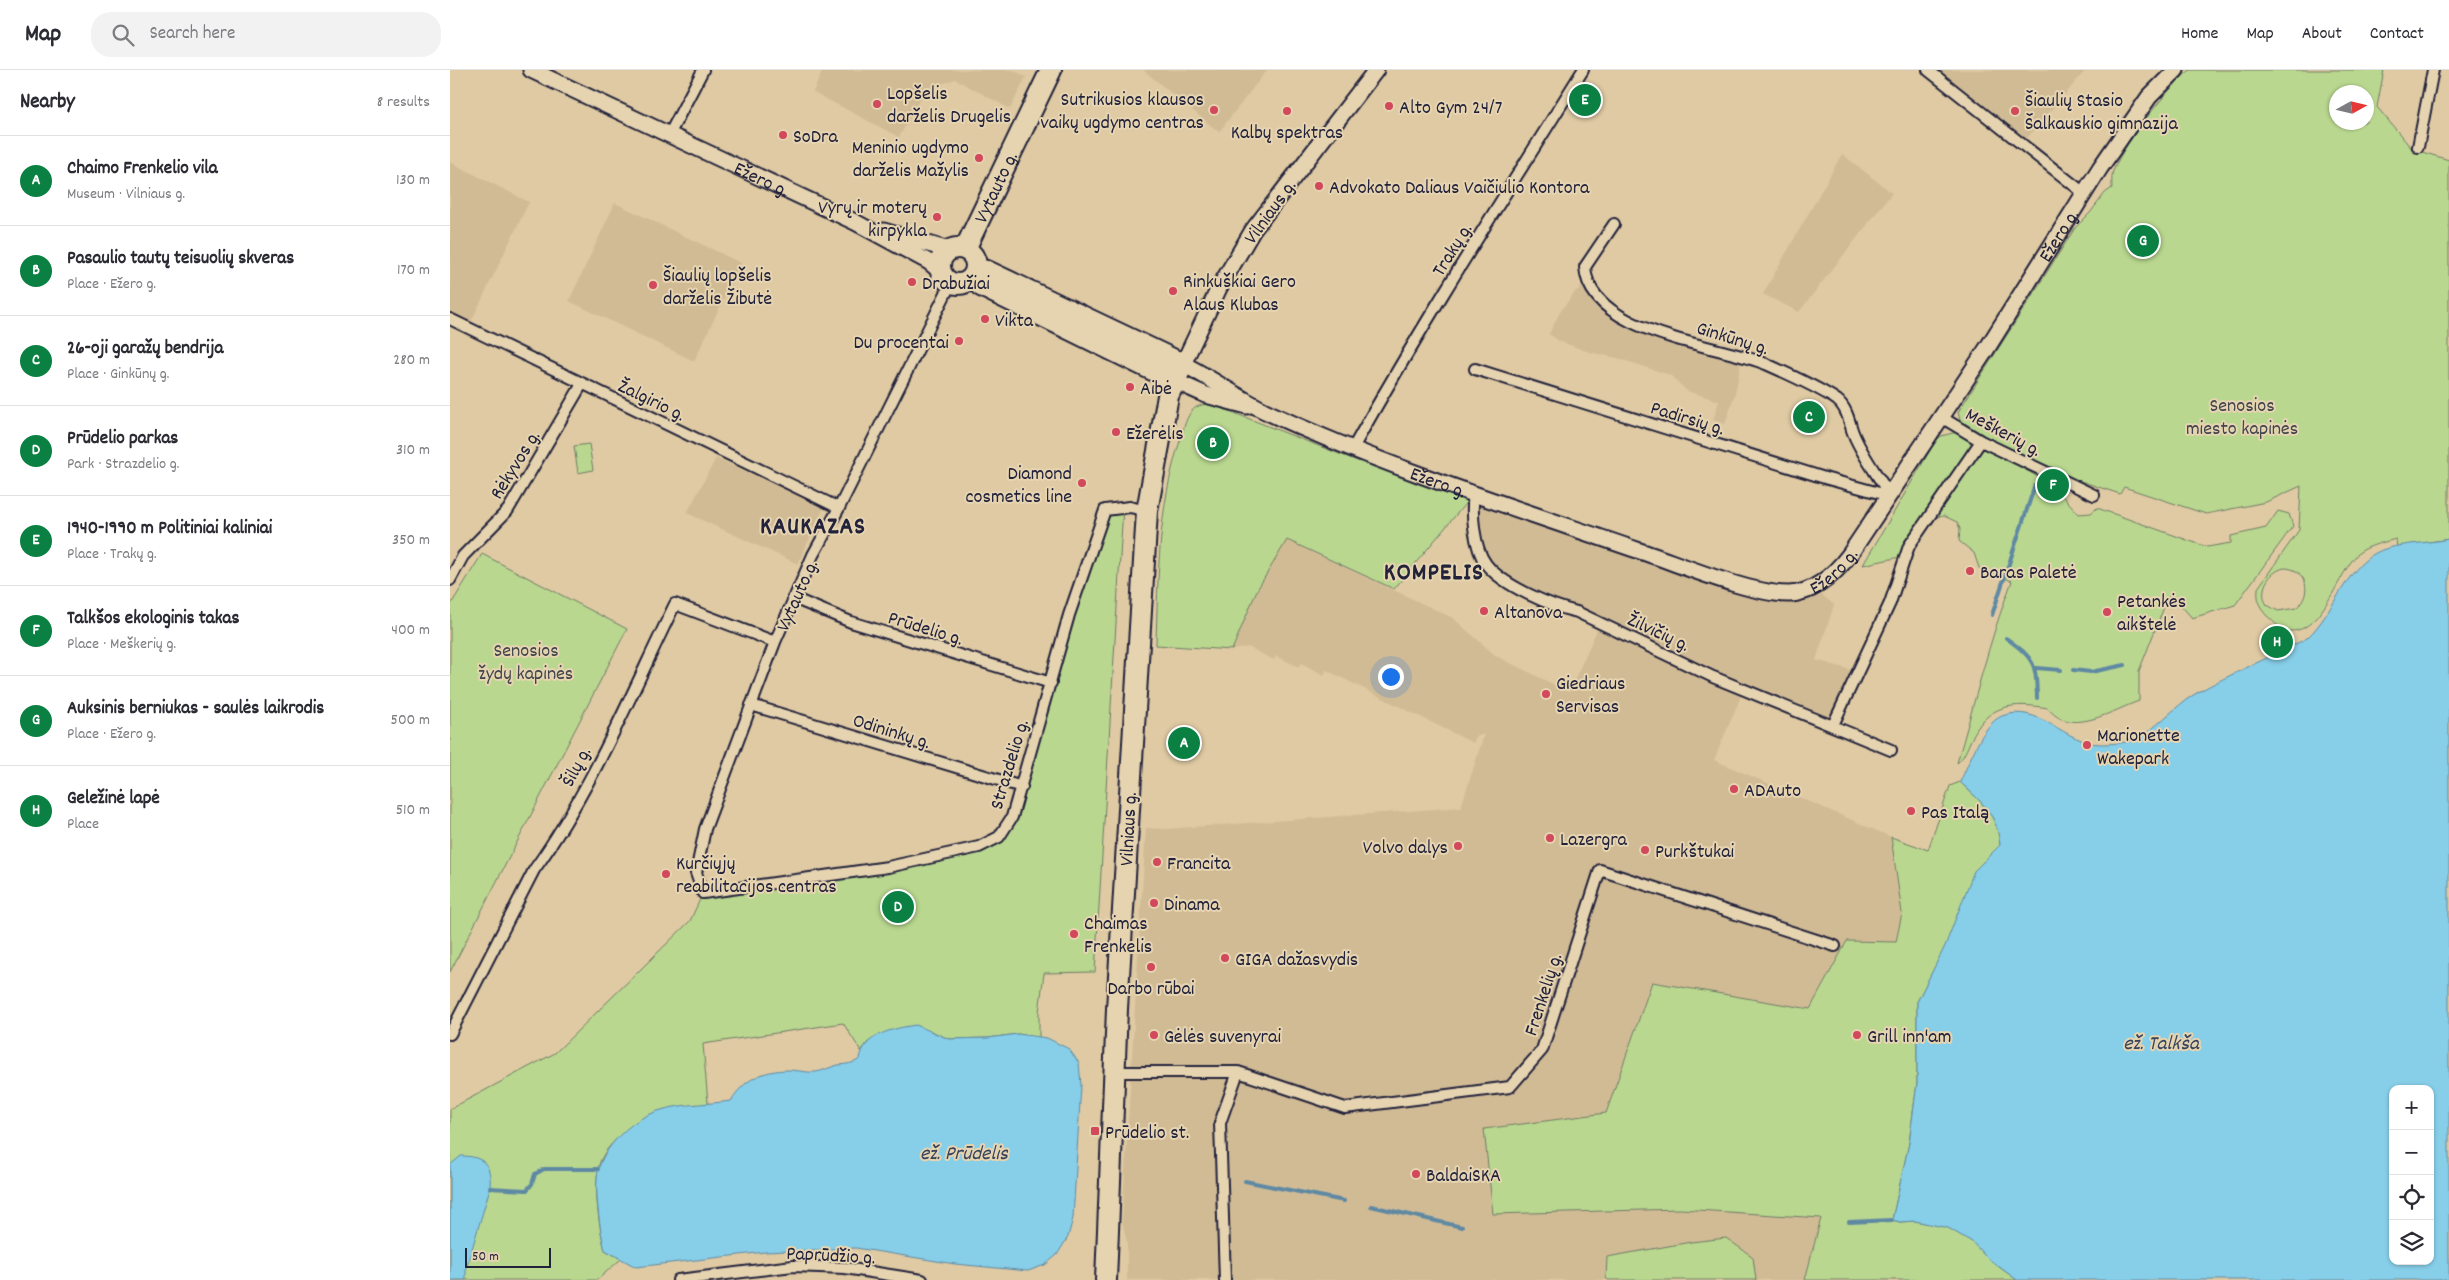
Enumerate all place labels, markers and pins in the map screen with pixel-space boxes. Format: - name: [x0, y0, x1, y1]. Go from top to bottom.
- place label: Lopšelis darželis Drugelis: [887, 81, 1011, 132]
- pin: E: [1569, 81, 1601, 119]
- place label: Sutrikusios klausos vaikų ugdymo centras: [1040, 87, 1204, 138]
- place label: Šiaulių Stasio Šalkauskio gimnazija: [2025, 88, 2179, 139]
- place label: Alto Gym 24/7: [1399, 95, 1502, 123]
- marker: Lopšelis darželis Drugelis: [871, 98, 883, 110]
- marker: Alto Gym 24/7: [1383, 100, 1395, 112]
- marker: Sutrikusios klausos vaikų ugdymo centras: [1208, 104, 1220, 116]
- marker: Kalbų spektras: [1281, 105, 1293, 117]
- marker: Šiaulių Stasio Šalkauskio gimnazija: [2009, 105, 2021, 117]
- place label: Kalbų spektras: [1231, 120, 1343, 148]
- place label: SoDra: [793, 124, 838, 152]
- marker: SoDra: [777, 129, 789, 141]
- place label: Meninio ugdymo darželis Mažylis: [852, 135, 969, 186]
- marker: Meninio ugdymo darželis Mažylis: [973, 152, 985, 164]
- place label: Advokato Daliaus Vaičiulio Kontora: [1329, 175, 1590, 203]
- marker: Advokato Daliaus Vaičiulio Kontora: [1313, 180, 1325, 192]
- place label: Vyrų ir moterų kirpykla: [818, 195, 928, 246]
- marker: Vyrų ir moterų kirpykla: [931, 211, 943, 223]
- pin: G: [2127, 222, 2159, 260]
- place label: Šiaulių lopšelis darželis Žibutė: [663, 263, 772, 314]
- place label: Rinkuškiai Gero Alaus Klubas: [1183, 269, 1296, 320]
- place label: Drabužiai: [922, 271, 990, 299]
- marker: Drabužiai: [906, 276, 918, 288]
- marker: Šiaulių lopšelis darželis Žibutė: [647, 279, 659, 291]
- marker: Rinkuškiai Gero Alaus Klubas: [1167, 285, 1179, 297]
- place label: Vikta: [995, 308, 1034, 336]
- marker: Vikta: [979, 313, 991, 325]
- place label: Du procentai: [853, 330, 949, 358]
- marker: Du procentai: [953, 335, 965, 347]
- place label: Aibė: [1140, 376, 1172, 404]
- marker: Aibė: [1124, 381, 1136, 393]
- pin: C: [1793, 398, 1825, 436]
- place label: Ežerėlis: [1126, 421, 1184, 449]
- pin: B: [1197, 424, 1229, 462]
- marker: Ežerėlis: [1110, 426, 1122, 438]
- place label: Diamond cosmetics line: [966, 461, 1072, 512]
- pin: F: [2037, 466, 2069, 504]
- marker: Diamond cosmetics line: [1076, 477, 1088, 489]
- place label: Baras Paletė: [1980, 560, 2077, 588]
- marker: Baras Paletė: [1964, 565, 1976, 577]
- place label: Petankės aikštelė: [2117, 589, 2186, 640]
- place label: Altanova: [1494, 600, 1563, 628]
- marker: Altanova: [1478, 605, 1490, 617]
- marker: Petankės aikštelė: [2101, 606, 2113, 618]
- pin: H: [2261, 623, 2293, 661]
- place label: Giedriaus Servisas: [1556, 671, 1625, 722]
- marker: Giedriaus Servisas: [1540, 688, 1552, 700]
- place label: Marionette Wakepark: [2097, 723, 2180, 774]
- pin: A: [1168, 724, 1200, 762]
- marker: Marionette Wakepark: [2081, 739, 2093, 751]
- place label: ADAuto: [1744, 778, 1801, 806]
- marker: ADAuto: [1728, 783, 1740, 795]
- place label: Pas Italą: [1921, 800, 1989, 828]
- marker: Pas Italą: [1905, 805, 1917, 817]
- place label: Lazergra: [1560, 827, 1628, 855]
- marker: Lazergra: [1544, 832, 1556, 844]
- place label: Volvo dalys: [1363, 835, 1448, 863]
- place label: Purkštukai: [1655, 839, 1735, 867]
- marker: Volvo dalys: [1452, 840, 1464, 852]
- marker: Purkštukai: [1639, 844, 1651, 856]
- place label: Kurčiųjų reabilitacijos centras: [676, 851, 837, 902]
- place label: Francita: [1167, 851, 1231, 879]
- marker: Francita: [1151, 856, 1163, 868]
- marker: Kurčiųjų reabilitacijos centras: [660, 868, 672, 880]
- pin: D: [882, 888, 914, 926]
- place label: Dinama: [1164, 892, 1220, 920]
- marker: Dinama: [1148, 897, 1160, 909]
- place label: Chaimas Frenkelis: [1084, 911, 1152, 962]
- marker: Chaimas Frenkelis: [1068, 928, 1080, 940]
- place label: GIGA dažasvydis: [1235, 947, 1358, 975]
- marker: GIGA dažasvydis: [1219, 952, 1231, 964]
- marker: Darbo rūbai: [1145, 961, 1157, 973]
- place label: Darbo rūbai: [1108, 976, 1195, 1004]
- place label: Gėlės suvenyrai: [1164, 1024, 1281, 1052]
- place label: Grill inn'am: [1867, 1024, 1951, 1052]
- marker: Gėlės suvenyrai: [1148, 1029, 1160, 1041]
- marker: Grill inn'am: [1851, 1029, 1863, 1041]
- place label: Prūdelio st.: [1105, 1120, 1189, 1148]
- marker: Prūdelio st.: [1089, 1125, 1101, 1137]
- place label: BaldaiSKA: [1426, 1163, 1501, 1191]
- marker: BaldaiSKA: [1410, 1168, 1422, 1180]

